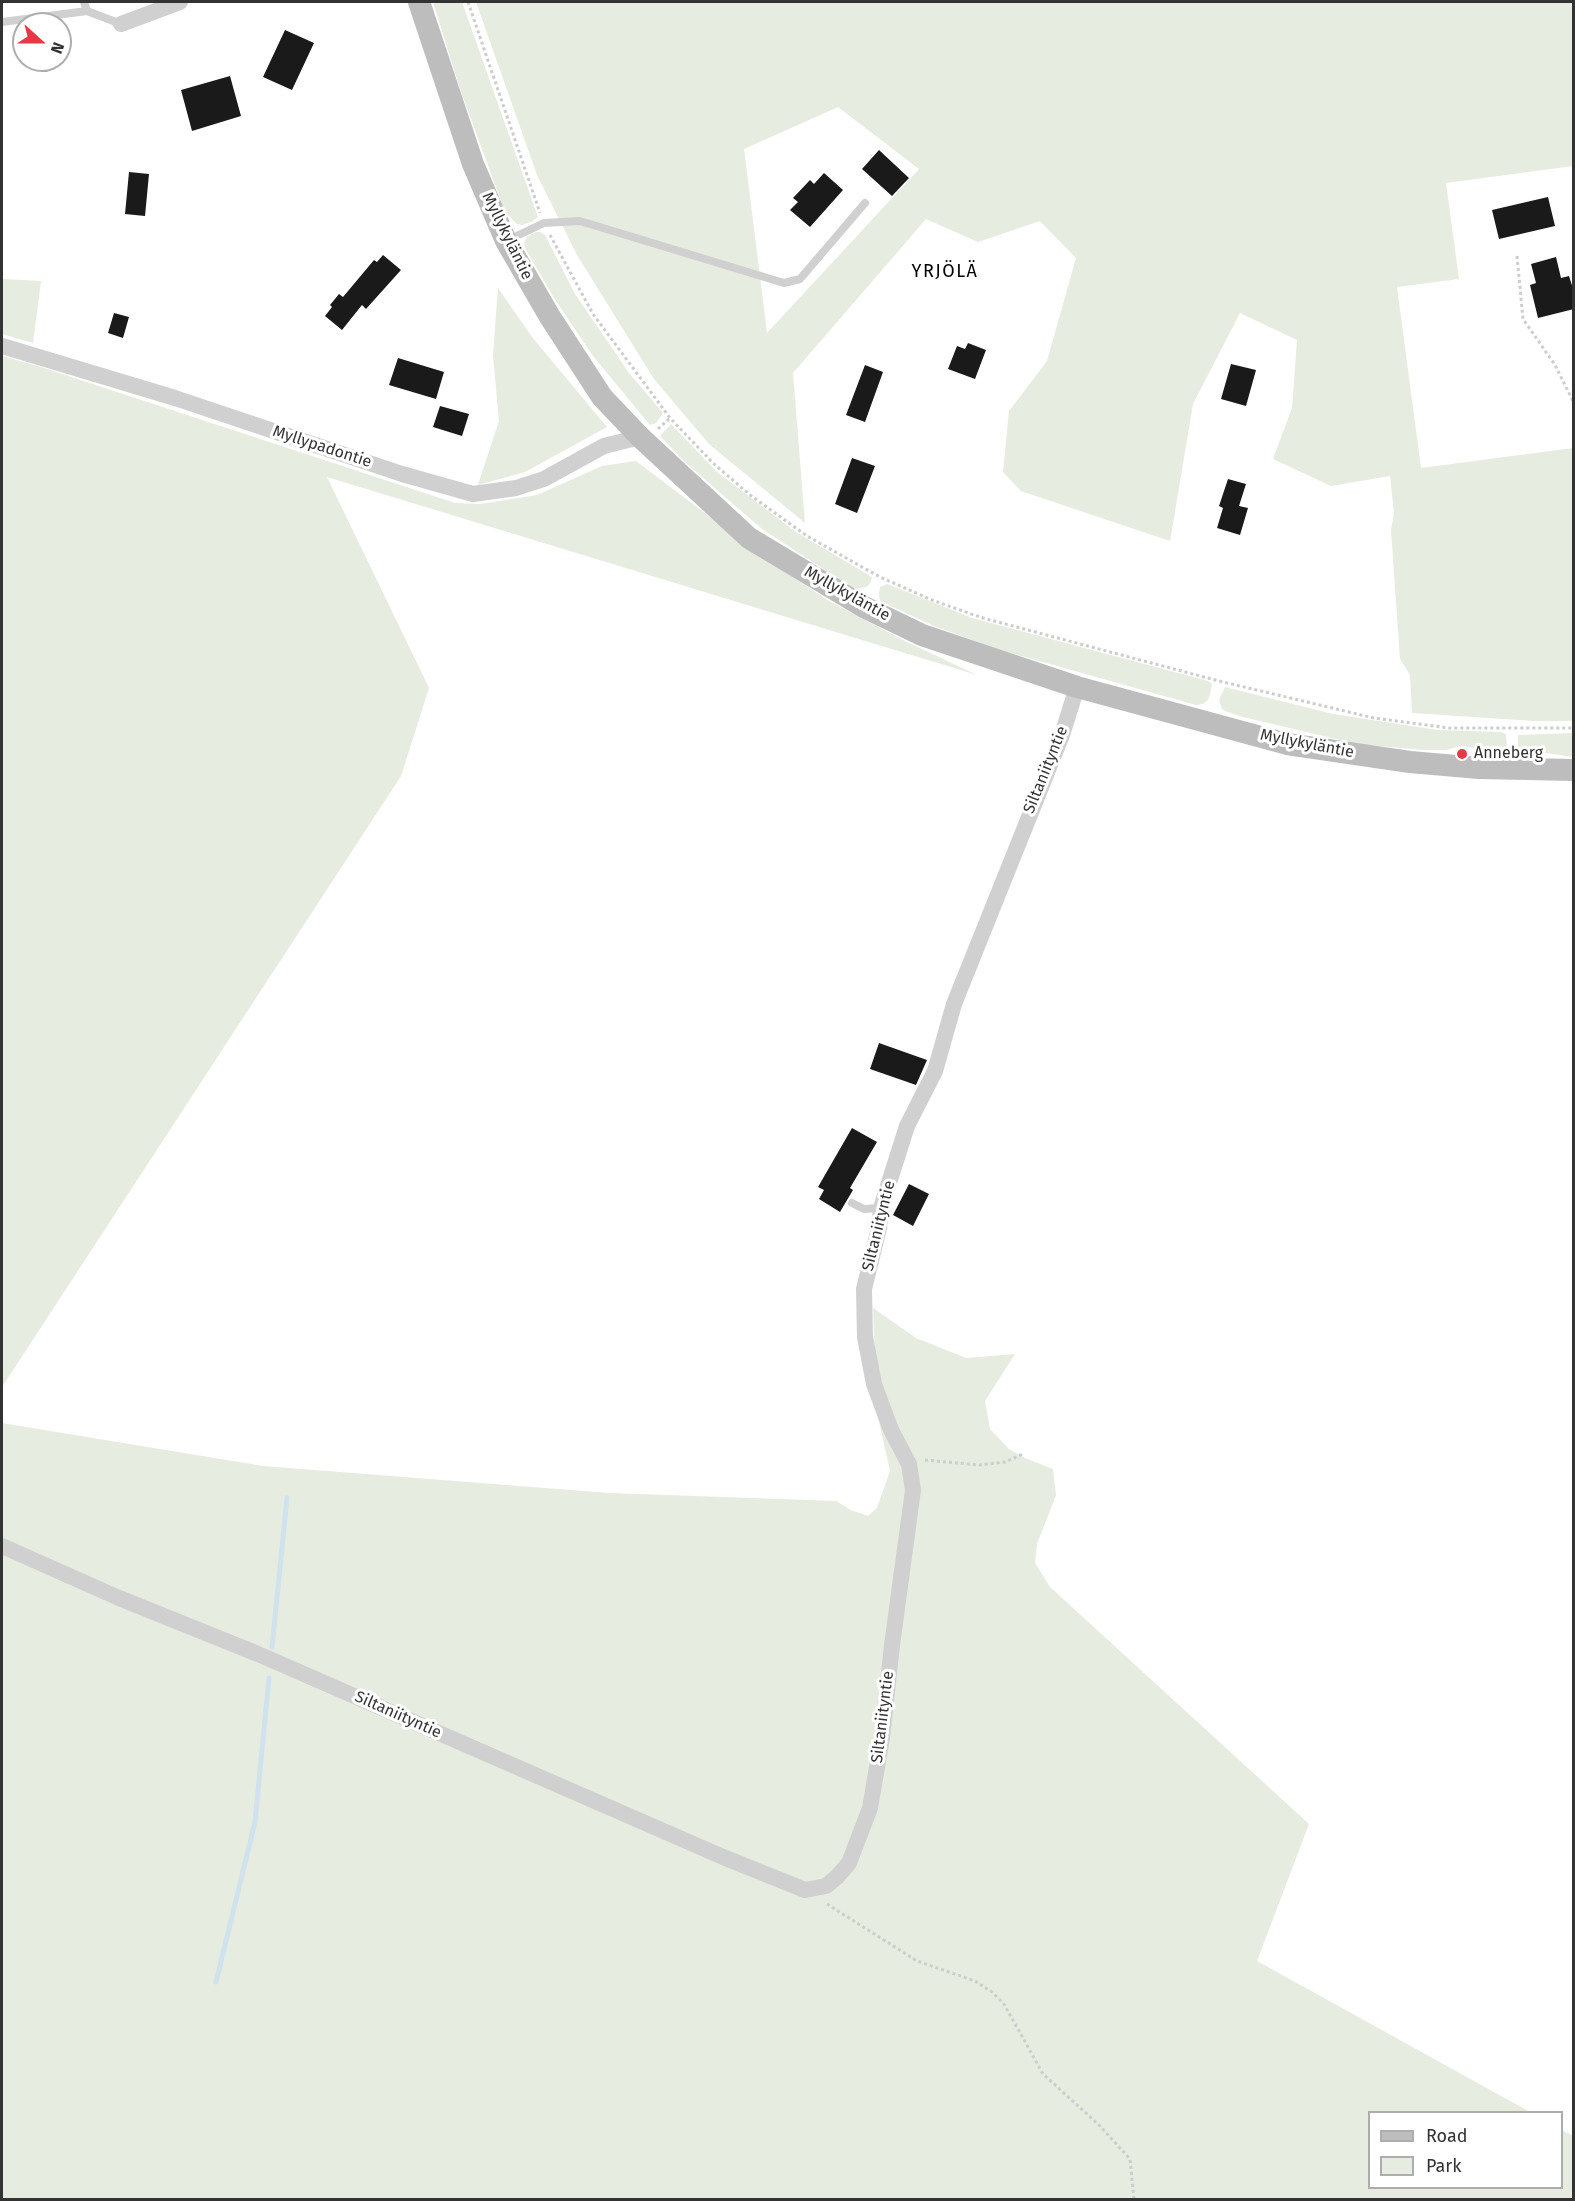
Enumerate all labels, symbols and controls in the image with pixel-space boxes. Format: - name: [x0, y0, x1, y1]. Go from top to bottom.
- north arrow: [12, 12, 72, 72]
- text: N: [47, 40, 68, 56]
- street label: Myllykyläntie: [478, 189, 536, 283]
- district label: YRJÖLÄ: [912, 261, 978, 283]
- street label: Myllypadontie: [270, 422, 374, 472]
- street label: Myllykyläntie: [801, 563, 893, 625]
- street label: Siltaniityntie: [1020, 723, 1072, 817]
- street label: Myllykyläntie: [1258, 725, 1356, 763]
- place label: Anneberg: [1474, 744, 1543, 764]
- marker: Anneberg: [1455, 747, 1469, 761]
- street label: Siltaniityntie: [858, 1179, 900, 1273]
- street label: Siltaniityntie: [868, 1670, 898, 1764]
- street label: Siltaniityntie: [352, 1687, 444, 1743]
- legend: [1368, 2111, 1563, 2189]
- text: Road: [1426, 2125, 1468, 2147]
- text: Park: [1426, 2155, 1461, 2177]

